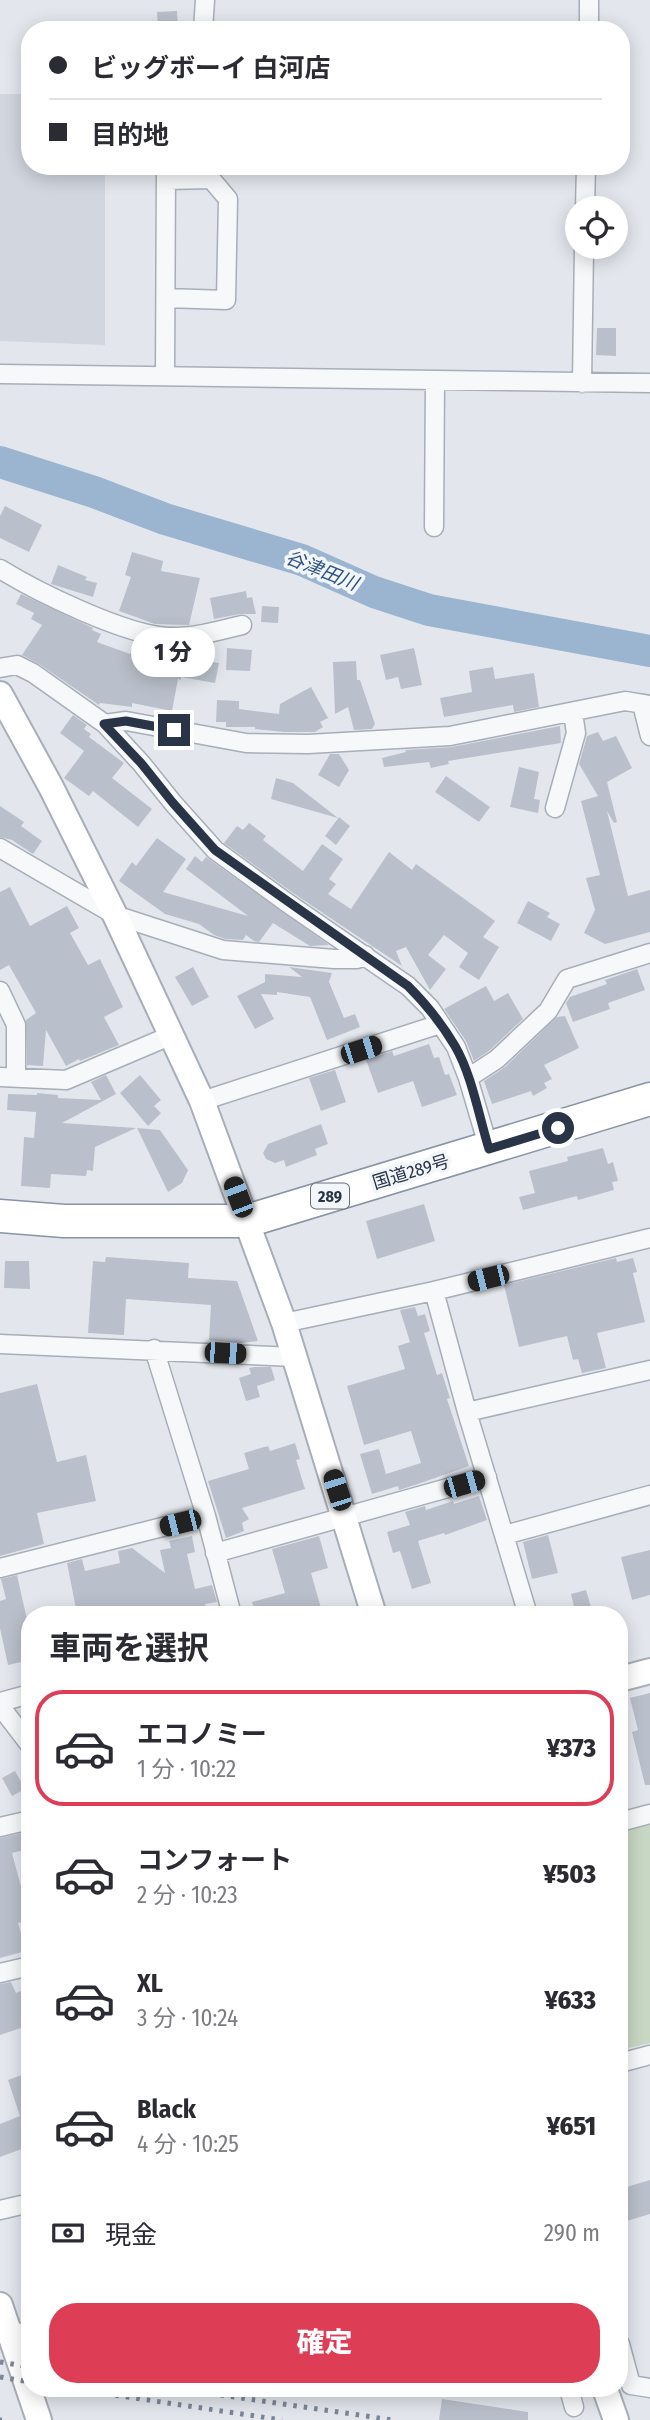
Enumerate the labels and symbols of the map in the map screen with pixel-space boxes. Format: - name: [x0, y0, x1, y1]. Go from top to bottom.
- water label: 谷津田川: [282, 546, 363, 596]
- callout: 1 分: [132, 628, 216, 678]
- route end: [158, 714, 190, 746]
- car: [338, 1034, 385, 1066]
- route start: [542, 1112, 574, 1144]
- street label: 国道289号: [370, 1150, 452, 1194]
- car: [221, 1174, 256, 1220]
- road number: 289: [311, 1184, 349, 1208]
- car: [466, 1263, 511, 1293]
- car: [204, 1341, 247, 1365]
- car: [321, 1467, 354, 1513]
- car: [441, 1468, 488, 1500]
- car: [158, 1508, 203, 1538]

